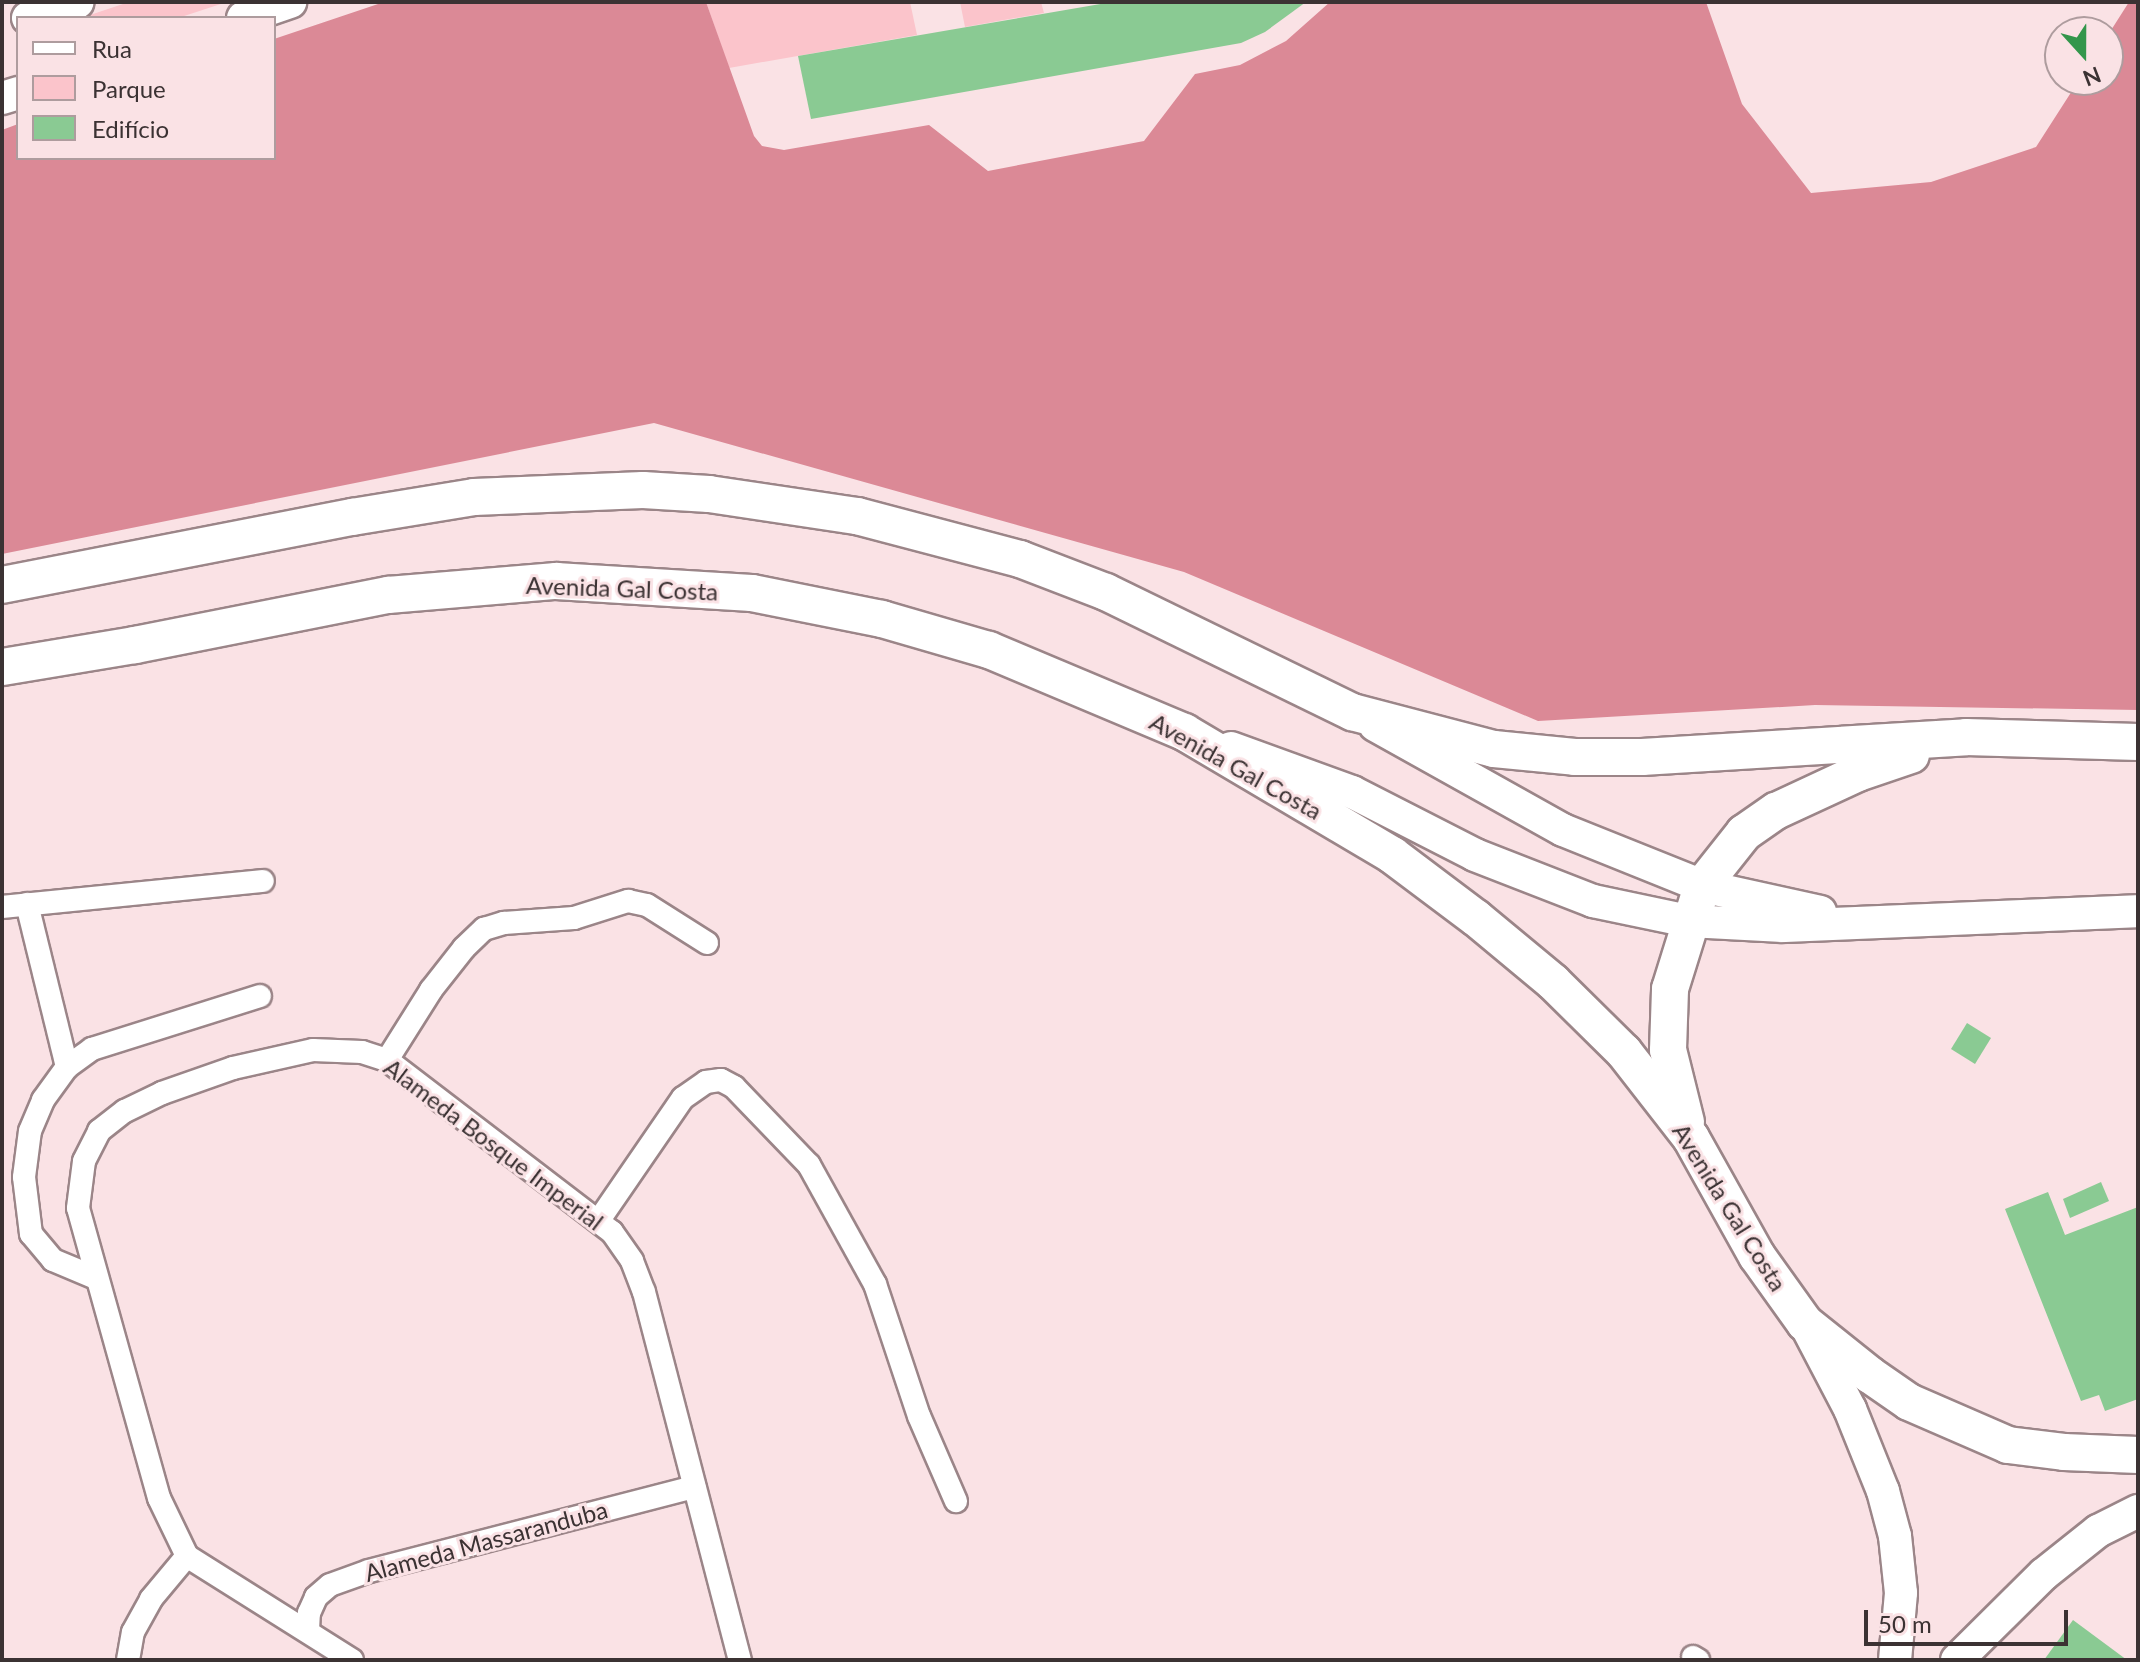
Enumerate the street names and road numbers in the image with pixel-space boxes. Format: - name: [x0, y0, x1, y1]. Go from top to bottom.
- street label: Avenida Gal Costa: [525, 570, 719, 606]
- street label: Avenida Gal Costa: [1145, 707, 1327, 825]
- street label: Alameda Bosque Imperial: [379, 1052, 609, 1236]
- street label: Avenida Gal Costa: [1667, 1118, 1793, 1296]
- street label: Alameda Massaranduba: [361, 1495, 611, 1587]

